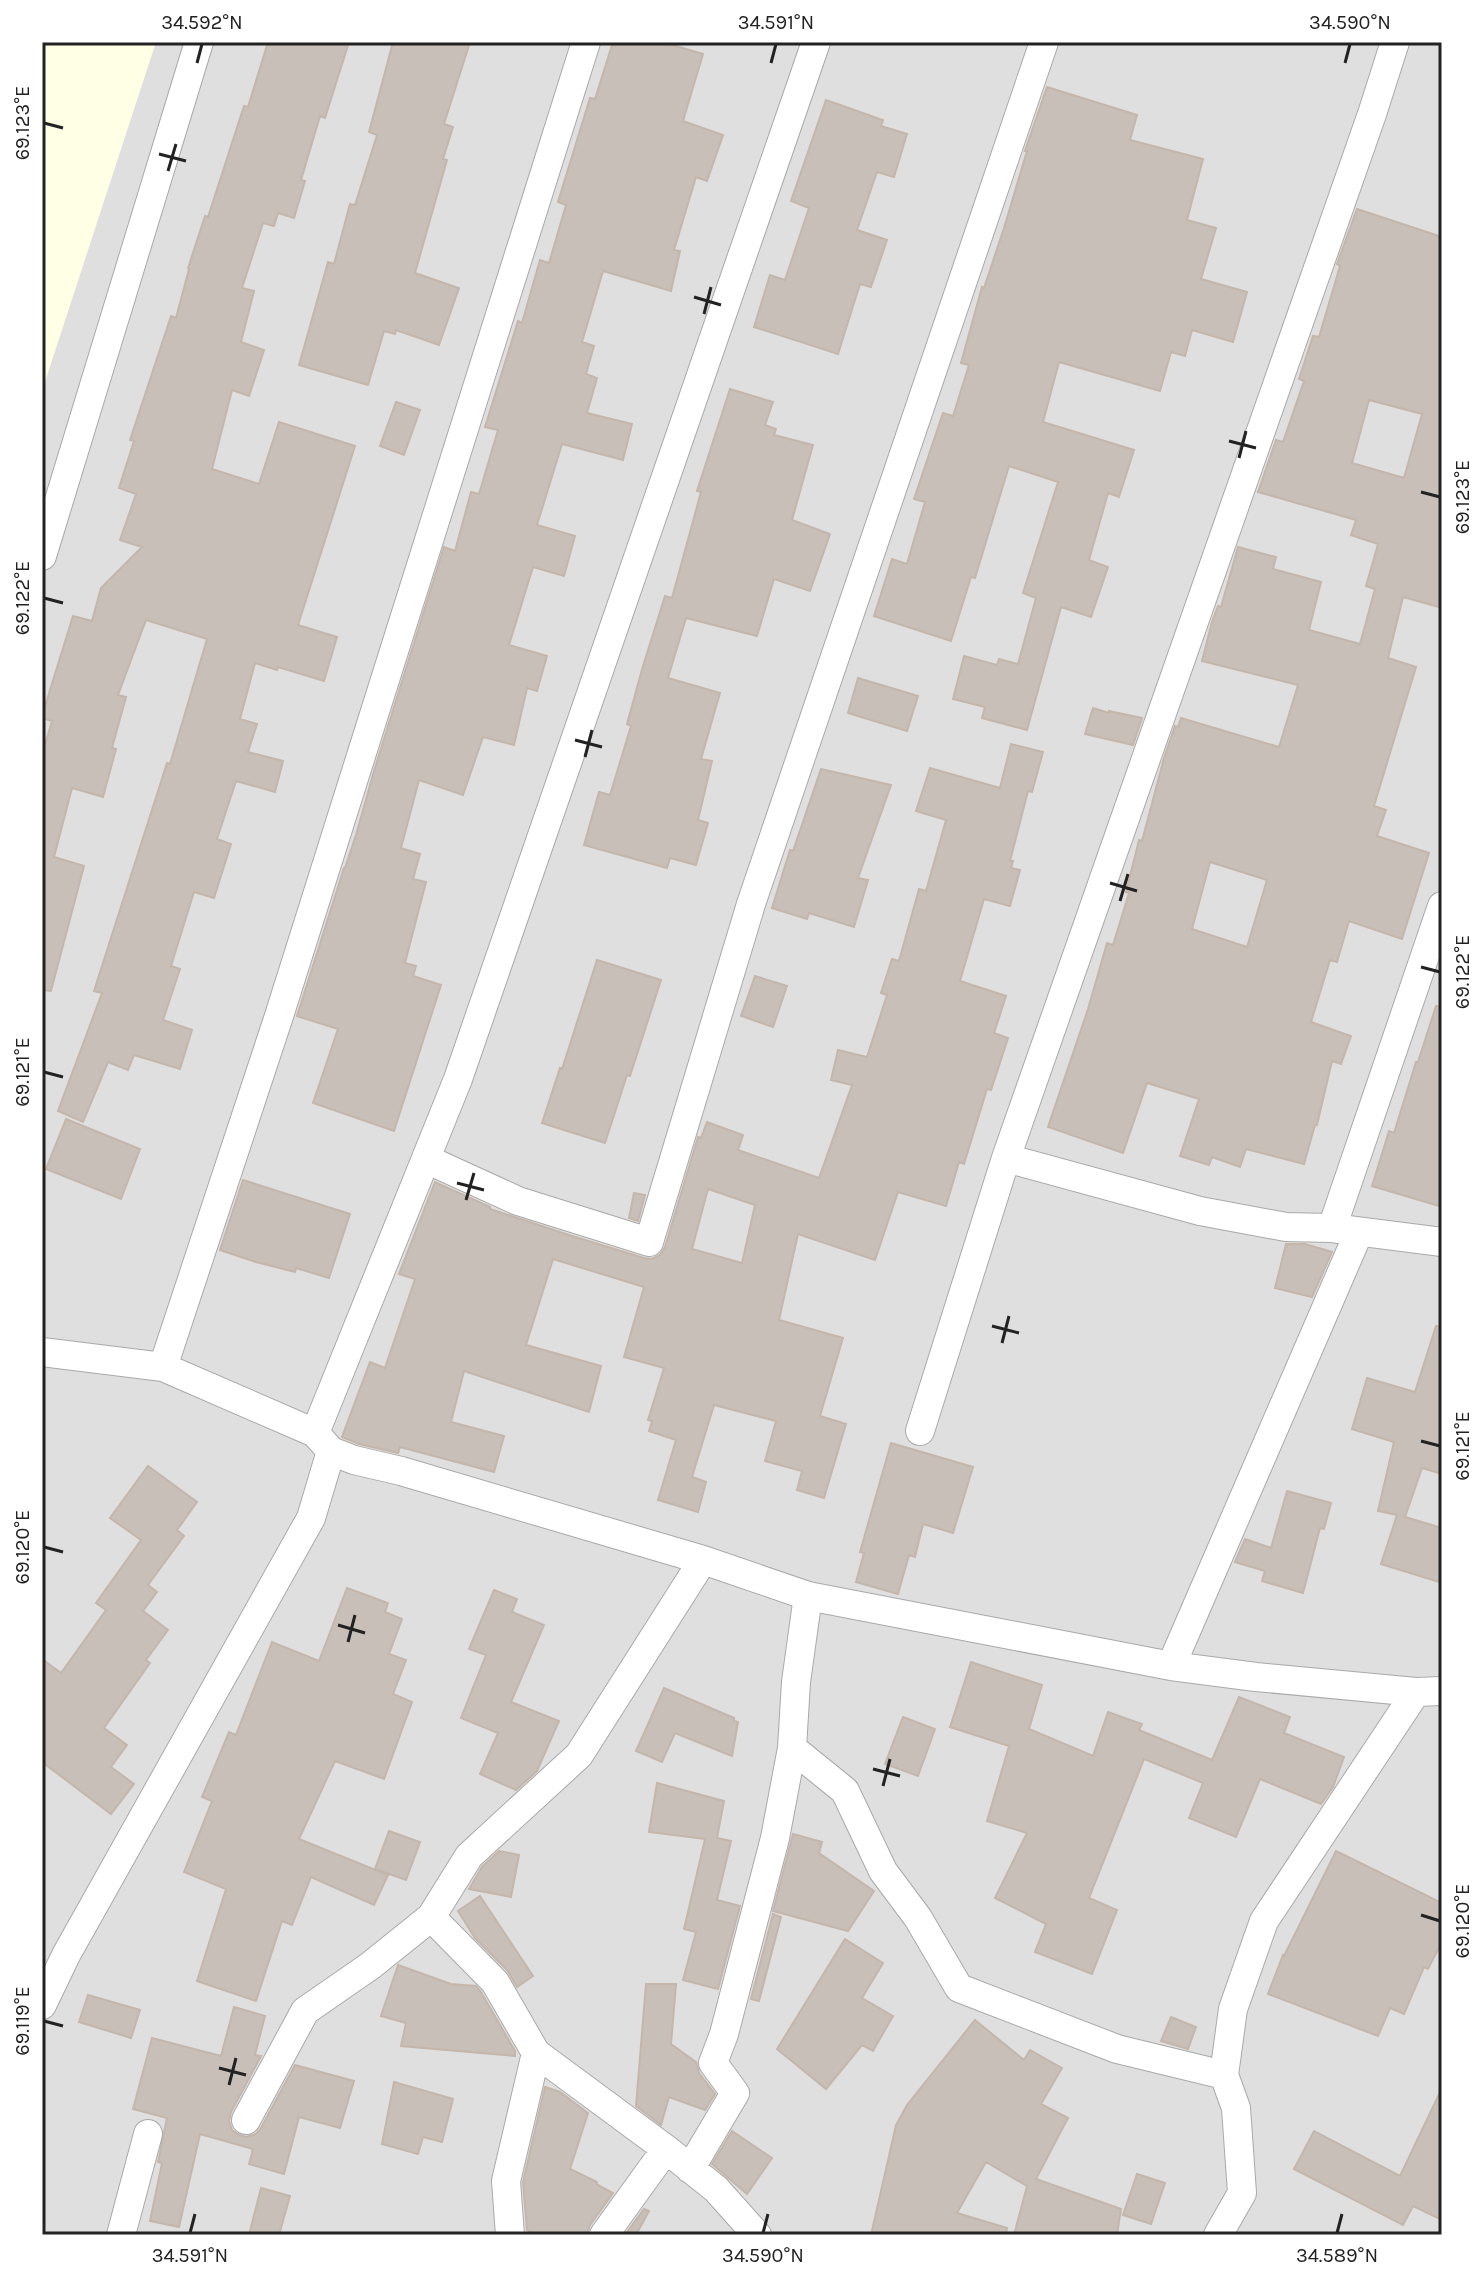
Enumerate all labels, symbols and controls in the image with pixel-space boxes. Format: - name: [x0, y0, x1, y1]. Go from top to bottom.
- text: 34.592°N: [161, 11, 243, 34]
- text: 34.591°N: [738, 11, 814, 34]
- text: 34.590°N: [1309, 11, 1391, 34]
- text: 69.123°E: [11, 86, 34, 160]
- text: 69.123°E: [1451, 460, 1474, 534]
- text: 69.122°E: [11, 561, 34, 635]
- text: 69.122°E: [1451, 935, 1474, 1009]
- text: 69.121°E: [11, 1037, 34, 1107]
- text: 69.121°E: [1451, 1411, 1474, 1481]
- text: 69.120°E: [11, 1510, 34, 1584]
- text: 69.120°E: [1451, 1884, 1474, 1958]
- text: 69.119°E: [11, 1986, 34, 2056]
- text: 34.591°N: [152, 2244, 228, 2267]
- text: 34.590°N: [722, 2244, 804, 2267]
- text: 34.589°N: [1296, 2244, 1378, 2267]

